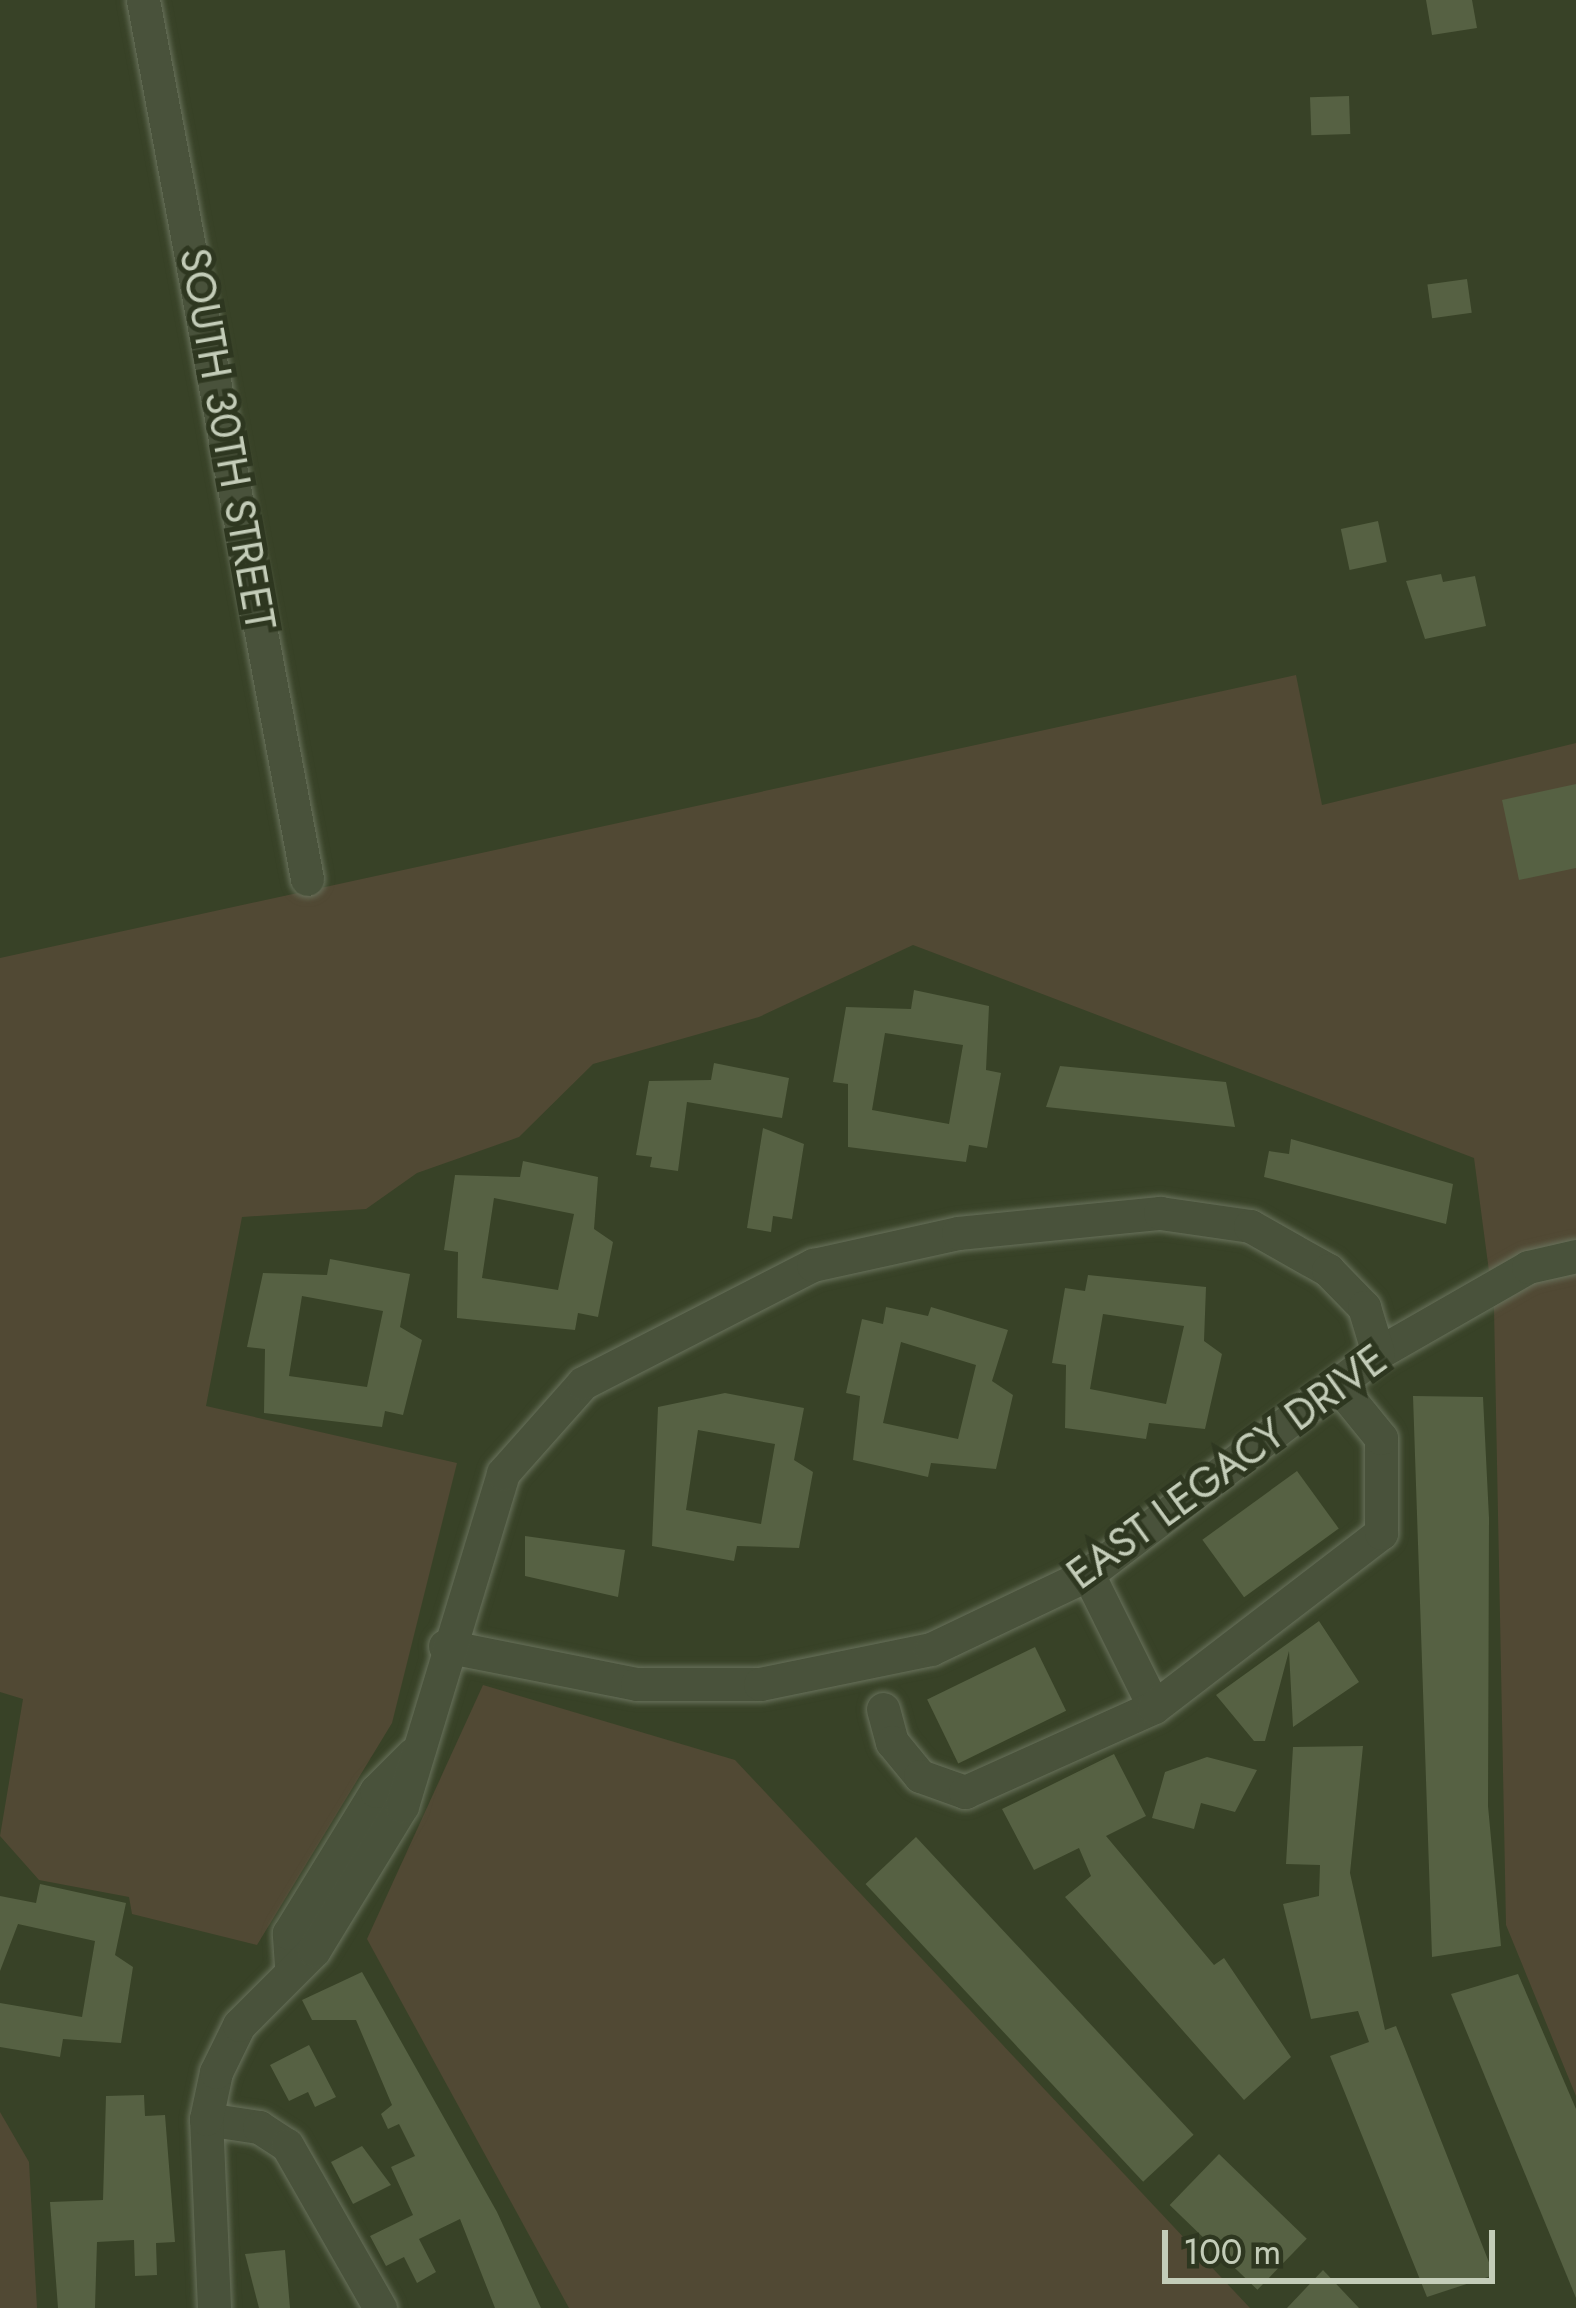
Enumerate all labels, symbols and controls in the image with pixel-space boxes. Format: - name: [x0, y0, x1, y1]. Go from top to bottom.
- street label: SOUTH 30TH STREET: [169, 244, 285, 634]
- street label: EAST LEGACY DRIVE: [1057, 1334, 1397, 1600]
- scale bar: [1168, 2206, 1501, 2280]
- text: 100 m: [1183, 2225, 1281, 2277]

